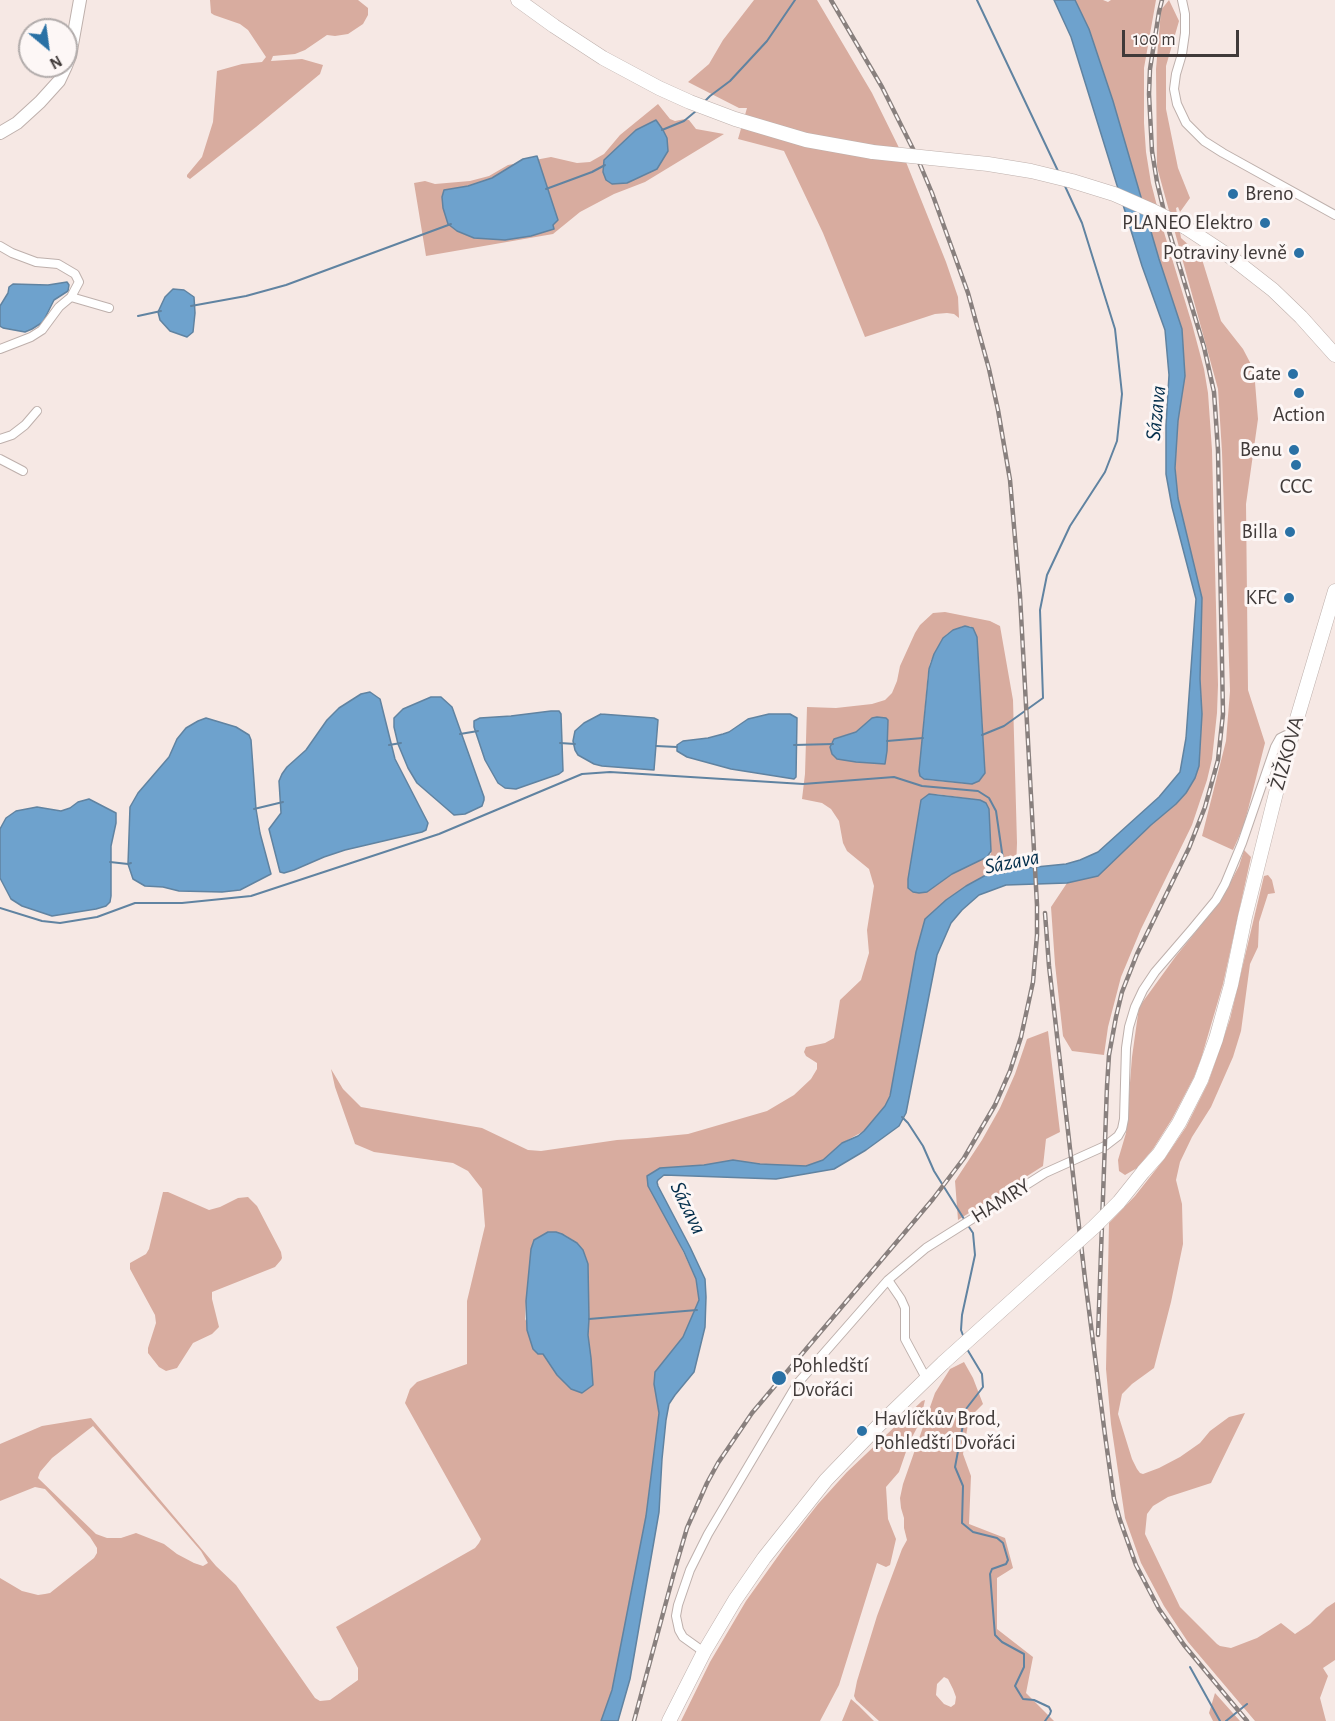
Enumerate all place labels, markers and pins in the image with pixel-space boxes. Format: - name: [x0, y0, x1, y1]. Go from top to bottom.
- place label: Breno: [1245, 181, 1294, 207]
- marker: Breno: [1226, 187, 1240, 201]
- place label: PLANEO Elektro: [1122, 210, 1253, 236]
- marker: PLANEO Elektro: [1258, 216, 1272, 230]
- place label: Potraviny levně: [1163, 240, 1287, 266]
- marker: Potraviny levně: [1292, 246, 1306, 260]
- place label: Gate: [1243, 361, 1281, 387]
- marker: Gate: [1286, 367, 1300, 381]
- marker: Action: [1292, 386, 1306, 400]
- place label: Action: [1273, 402, 1325, 428]
- place label: Benu: [1240, 437, 1282, 463]
- marker: Benu: [1287, 443, 1301, 457]
- marker: CCC: [1289, 458, 1303, 472]
- place label: CCC: [1280, 474, 1312, 500]
- place label: Billa: [1242, 519, 1278, 545]
- marker: Billa: [1283, 525, 1297, 539]
- place label: KFC: [1246, 585, 1277, 611]
- marker: KFC: [1282, 591, 1296, 605]
- place label: Pohledští Dvořáci: [792, 1353, 869, 1403]
- marker: Pohledští Dvořáci: [770, 1369, 788, 1387]
- place label: Havlíčkův Brod, Pohledští Dvořáci: [874, 1406, 1016, 1456]
- marker: Havlíčkův Brod, Pohledští Dvořáci: [855, 1424, 869, 1438]

